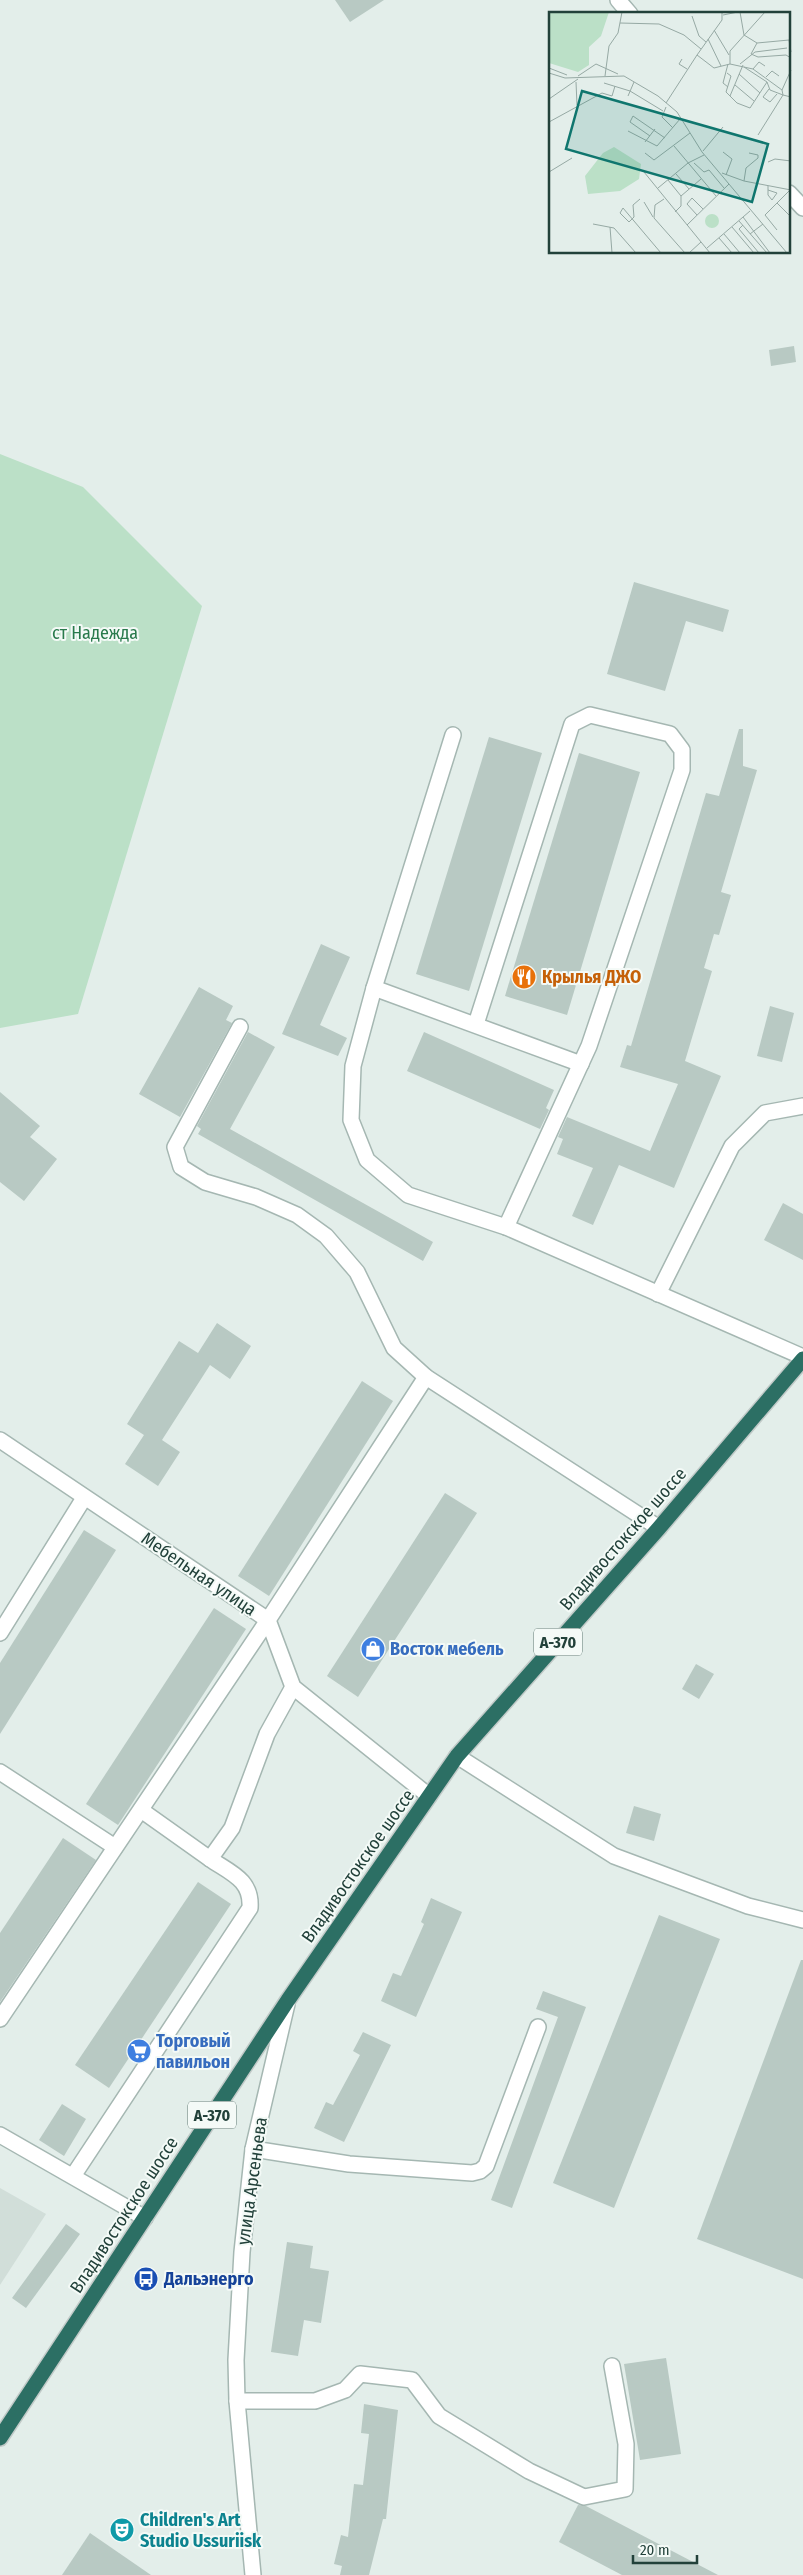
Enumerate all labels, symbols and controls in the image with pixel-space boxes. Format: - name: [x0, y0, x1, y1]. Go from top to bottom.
- inset map: [549, 12, 790, 254]
- park label: ст Надежда: [52, 622, 138, 644]
- restaurant icon: Крылья ДЖО: [511, 964, 537, 990]
- place label: Крылья ДЖО: [542, 966, 641, 988]
- street label: Владивостокское шоссе: [555, 1463, 691, 1615]
- street label: Мебельная улица: [137, 1527, 261, 1621]
- road number: А-370: [534, 1628, 582, 1655]
- shop icon: Восток мебель: [360, 1636, 386, 1662]
- place label: Восток мебель: [390, 1638, 504, 1660]
- street label: Владивостокское шоссе: [297, 1785, 419, 1947]
- place label: Торговый павильон: [156, 2030, 231, 2073]
- supermarket icon: Торговый павильон: [126, 2038, 152, 2064]
- road number: А-370: [188, 2102, 236, 2128]
- street label: улица Арсеньева: [232, 2115, 272, 2246]
- street label: Владивостокское шоссе: [65, 2133, 183, 2297]
- bus stop icon: Дальэнерго: [133, 2266, 159, 2292]
- place label: Дальэнерго: [163, 2268, 254, 2290]
- place label: Children's Art Studio Ussuriisk: [140, 2509, 262, 2552]
- theatre icon: Children's Art Studio Ussuriisk: [109, 2517, 135, 2543]
- scale bar: [633, 2532, 697, 2564]
- text: 20 m: [640, 2541, 670, 2559]

